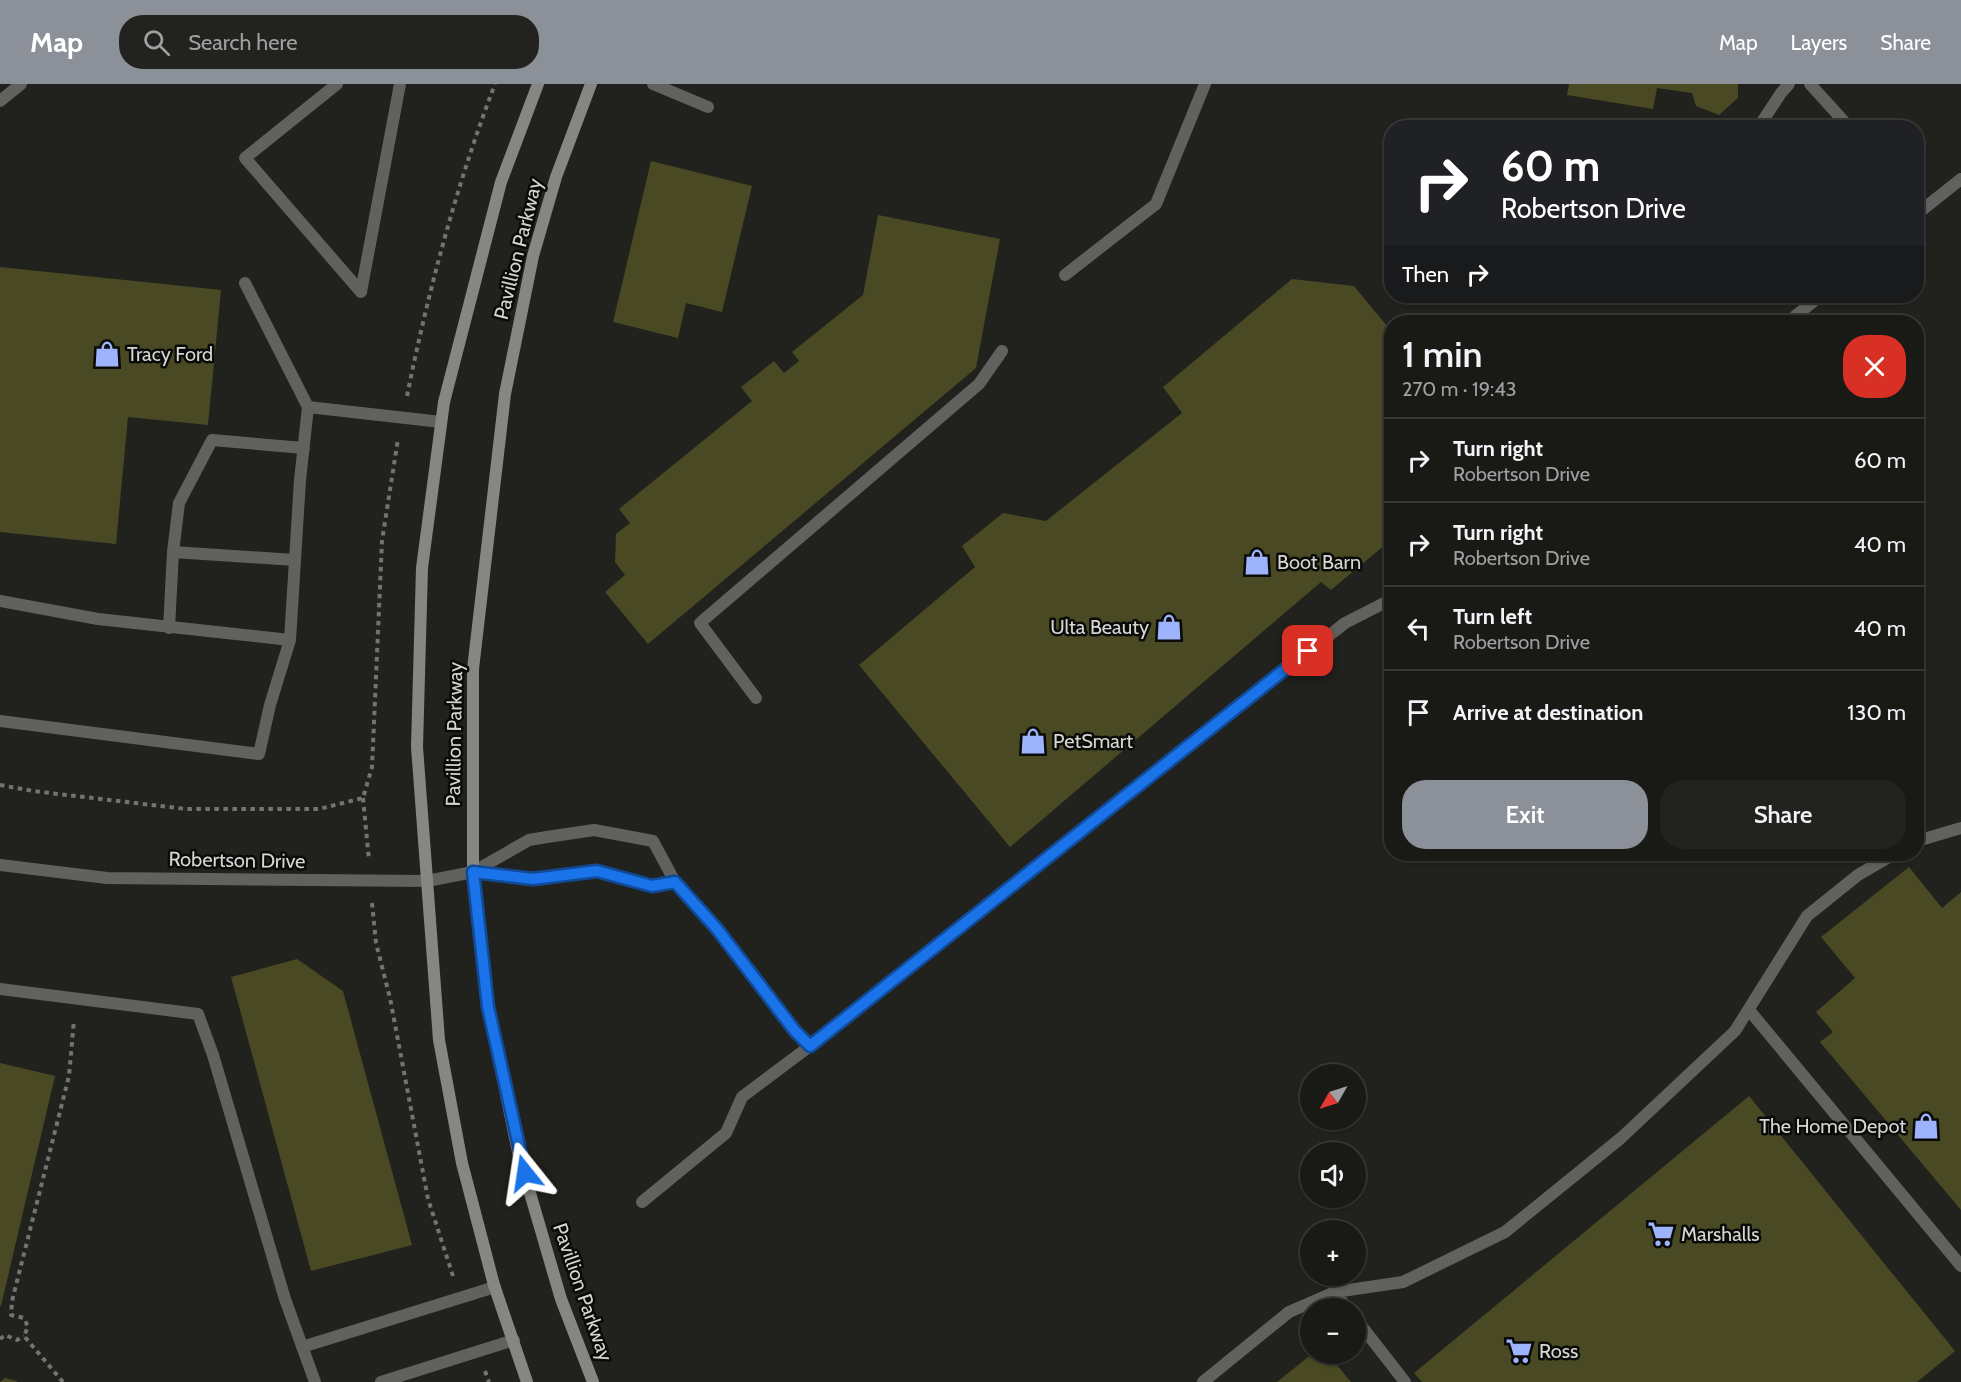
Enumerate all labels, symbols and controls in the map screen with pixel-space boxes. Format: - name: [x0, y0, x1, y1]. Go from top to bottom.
- search box: [119, 15, 539, 69]
- text: Map: [30, 25, 83, 59]
- icon: search: [140, 26, 173, 59]
- text: Search here: [188, 29, 297, 56]
- text: Map: [1719, 30, 1758, 55]
- text: Layers: [1791, 30, 1847, 55]
- text: Share: [1880, 30, 1931, 55]
- text: 60 m: [1501, 140, 1600, 192]
- icon: right: [1402, 144, 1480, 222]
- street label: Pavillion Parkway: [489, 176, 547, 322]
- text: Robertson Drive: [1501, 192, 1686, 225]
- icon: right: [1461, 258, 1494, 291]
- text: Then: [1402, 261, 1449, 288]
- text: 1 min: [1402, 332, 1482, 376]
- button: close: [1843, 335, 1906, 398]
- shop icon: Tracy Ford: [92, 339, 122, 369]
- place label: Tracy Ford: [127, 342, 213, 366]
- text: 270 m · 19:43: [1402, 377, 1517, 401]
- text: Turn right: [1453, 435, 1543, 462]
- icon: right: [1402, 444, 1435, 477]
- text: 60 m: [1854, 447, 1906, 474]
- text: Robertson Drive: [1453, 462, 1590, 486]
- text: Turn right: [1453, 519, 1543, 546]
- icon: right: [1402, 528, 1435, 561]
- text: 40 m: [1854, 531, 1906, 558]
- text: Robertson Drive: [1453, 546, 1590, 570]
- shop icon: Boot Barn: [1242, 547, 1272, 577]
- place label: Boot Barn: [1277, 550, 1361, 574]
- text: Turn left: [1453, 603, 1532, 630]
- shop icon: Ulta Beauty: [1154, 612, 1184, 642]
- icon: left: [1402, 612, 1435, 645]
- place label: Ulta Beauty: [1050, 615, 1149, 639]
- text: 40 m: [1854, 615, 1906, 642]
- pin: [1282, 625, 1333, 676]
- text: Robertson Drive: [1453, 630, 1590, 654]
- icon: arrive: [1291, 634, 1324, 667]
- street label: Pavillion Parkway: [441, 661, 467, 807]
- icon: arrive: [1402, 696, 1435, 729]
- text: Arrive at destination: [1453, 699, 1643, 726]
- text: 130 m: [1847, 699, 1906, 726]
- shop icon: PetSmart: [1018, 726, 1048, 756]
- place label: PetSmart: [1053, 729, 1133, 753]
- button: Exit: [1402, 780, 1648, 849]
- button: Share: [1660, 780, 1906, 849]
- street label: Robertson Drive: [168, 847, 306, 873]
- north arrow: [1300, 1064, 1366, 1130]
- map controls: [1300, 1064, 1366, 1364]
- shop icon: The Home Depot: [1911, 1111, 1941, 1141]
- place label: The Home Depot: [1759, 1114, 1906, 1138]
- position arrow: [493, 1141, 557, 1205]
- button: sound: [1300, 1142, 1366, 1208]
- supermarket icon: Marshalls: [1646, 1219, 1676, 1249]
- street label: Pavillion Parkway: [548, 1220, 618, 1364]
- button: +: [1300, 1220, 1366, 1286]
- place label: Marshalls: [1681, 1222, 1759, 1246]
- button: −: [1300, 1298, 1366, 1364]
- supermarket icon: Ross: [1504, 1336, 1534, 1366]
- place label: Ross: [1539, 1339, 1578, 1363]

